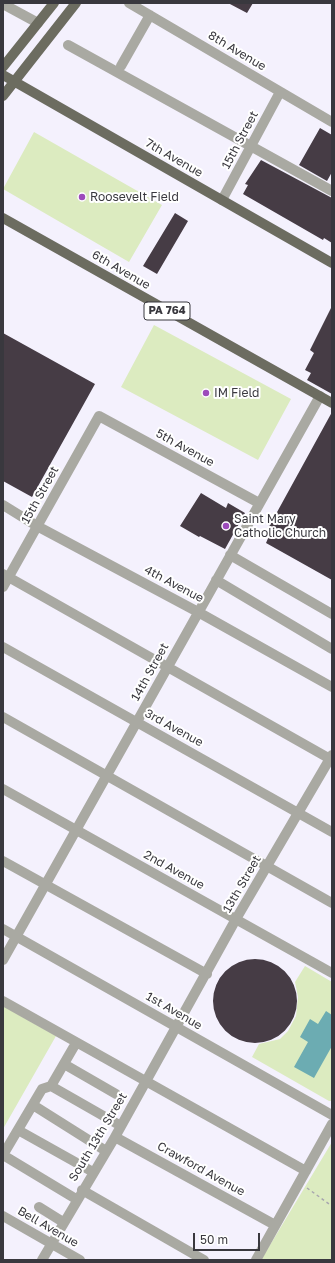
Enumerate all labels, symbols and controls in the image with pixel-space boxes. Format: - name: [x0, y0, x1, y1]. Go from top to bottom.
- street label: 8th Avenue: [205, 28, 269, 74]
- street label: 15th Street: [219, 109, 261, 171]
- street label: 7th Avenue: [143, 136, 205, 180]
- place label: Roosevelt Field: [90, 190, 179, 204]
- marker: Roosevelt Field: [77, 192, 87, 202]
- street label: 6th Avenue: [89, 248, 153, 292]
- road number: PA 764: [144, 302, 190, 320]
- place label: IM Field: [214, 386, 260, 400]
- marker: IM Field: [201, 388, 211, 398]
- street label: 5th Avenue: [153, 426, 217, 470]
- street label: 15th Street: [18, 464, 62, 526]
- place label: Saint Mary Catholic Church: [234, 512, 326, 540]
- marker: Saint Mary Catholic Church: [221, 521, 231, 531]
- street label: 4th Avenue: [142, 562, 206, 606]
- street label: 14th Street: [128, 641, 172, 703]
- street label: 3rd Avenue: [142, 706, 206, 750]
- street label: 2nd Avenue: [141, 847, 207, 893]
- street label: 13th Street: [220, 853, 264, 915]
- street label: 1st Avenue: [143, 989, 205, 1033]
- street label: South 13th Street: [66, 1090, 130, 1184]
- street label: Crawford Avenue: [155, 1139, 247, 1199]
- street label: Bell Avenue: [15, 1204, 81, 1250]
- scale bar: [195, 1225, 262, 1251]
- text: 50 m: [200, 1232, 228, 1247]

